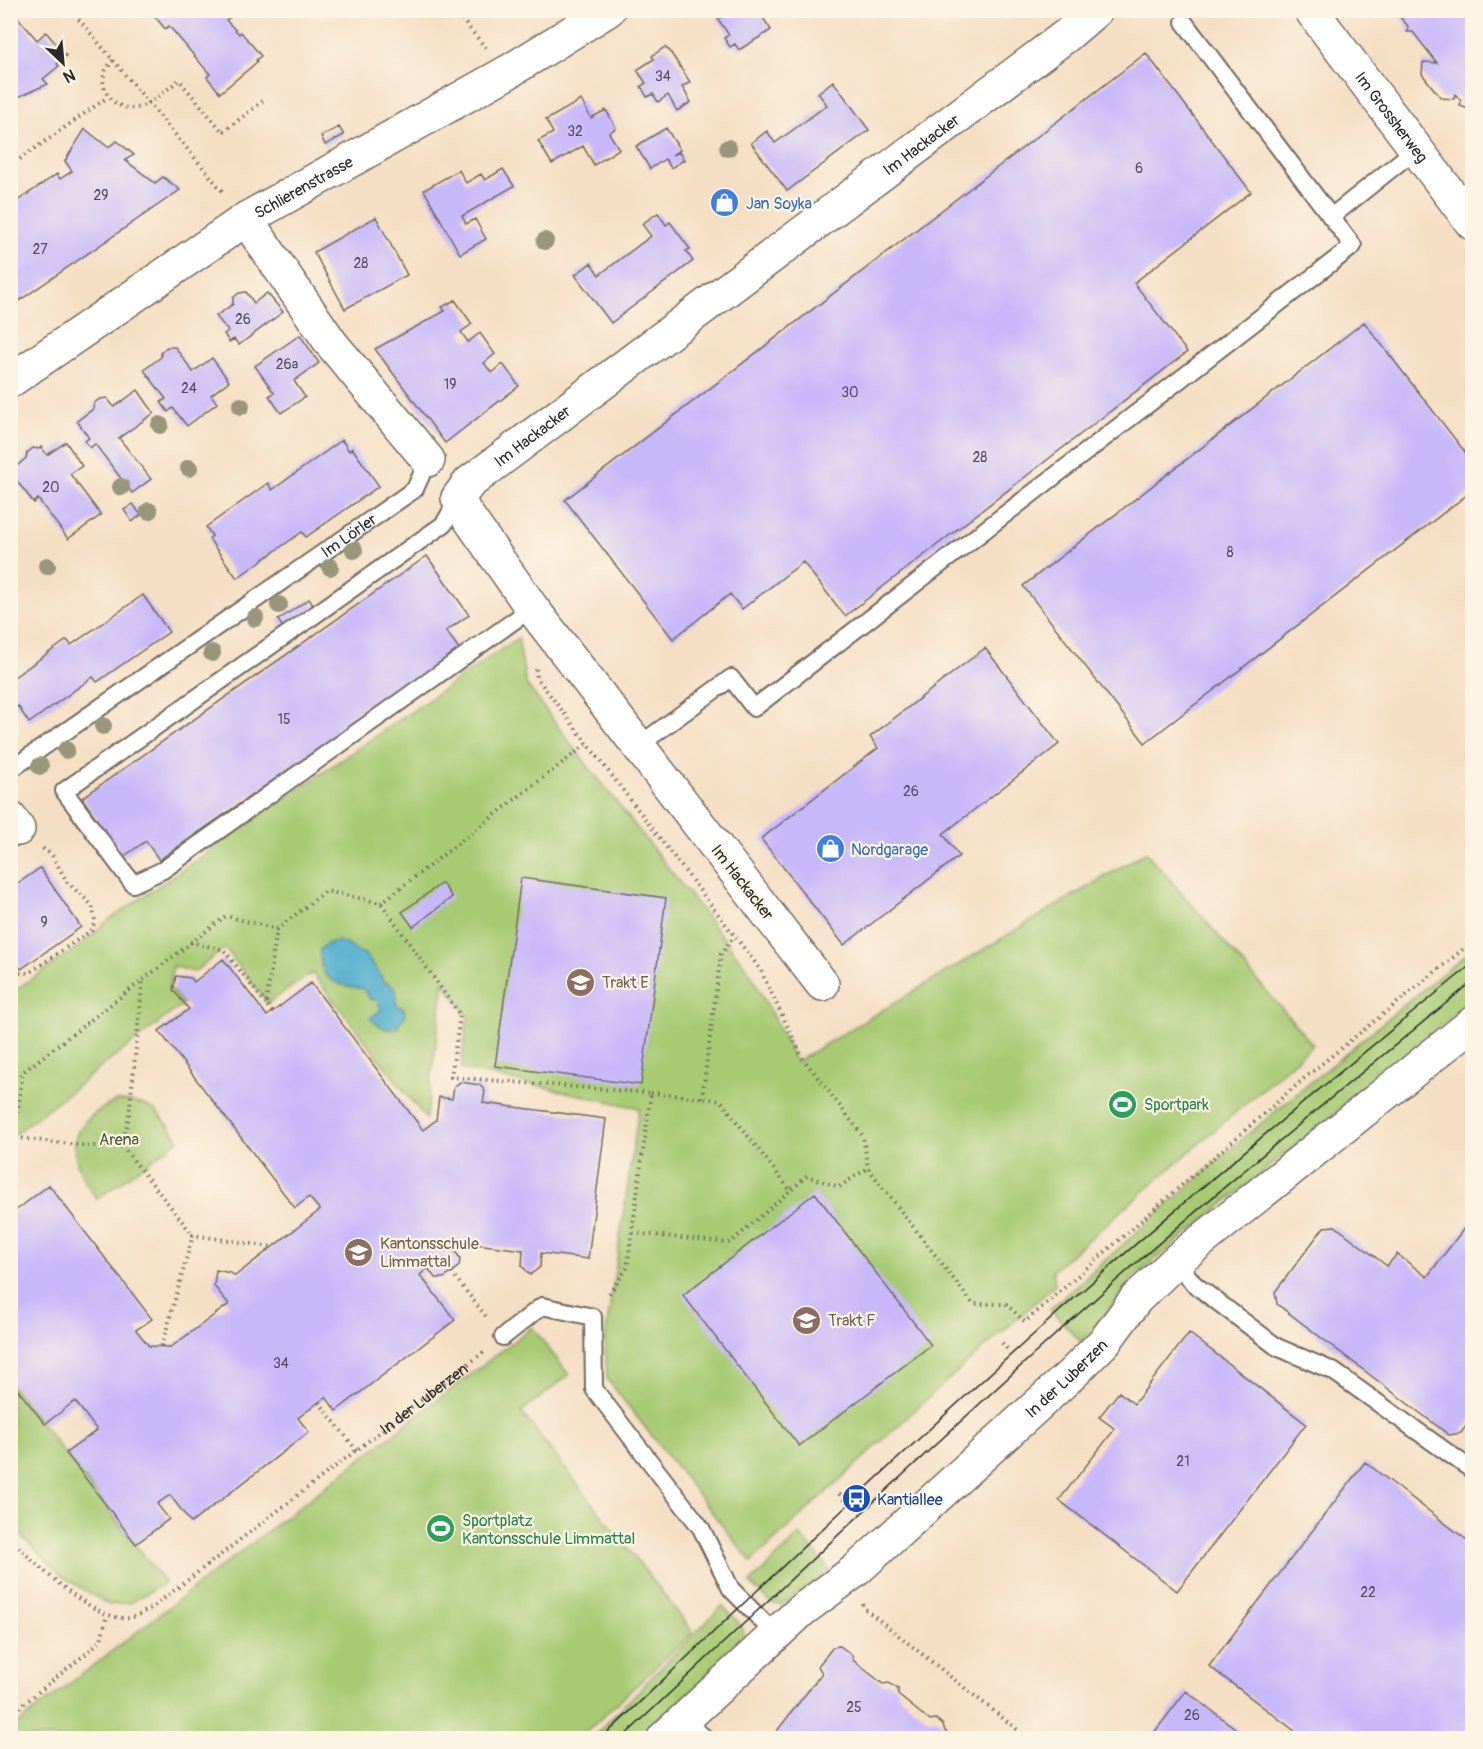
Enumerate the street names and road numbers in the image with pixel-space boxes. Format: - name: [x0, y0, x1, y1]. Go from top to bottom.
- street label: Im Grossherweg: [1350, 68, 1432, 167]
- street label: Im Hackacker: [879, 110, 964, 180]
- street label: Schlierenstrasse: [251, 152, 357, 223]
- street label: Im Hackacker: [490, 401, 575, 472]
- street label: Im Lörler: [317, 510, 381, 562]
- street label: Im Hackacker: [707, 841, 778, 925]
- street label: In der Luberzen: [1022, 1335, 1112, 1422]
- street label: In der Luberzen: [376, 1359, 472, 1439]

